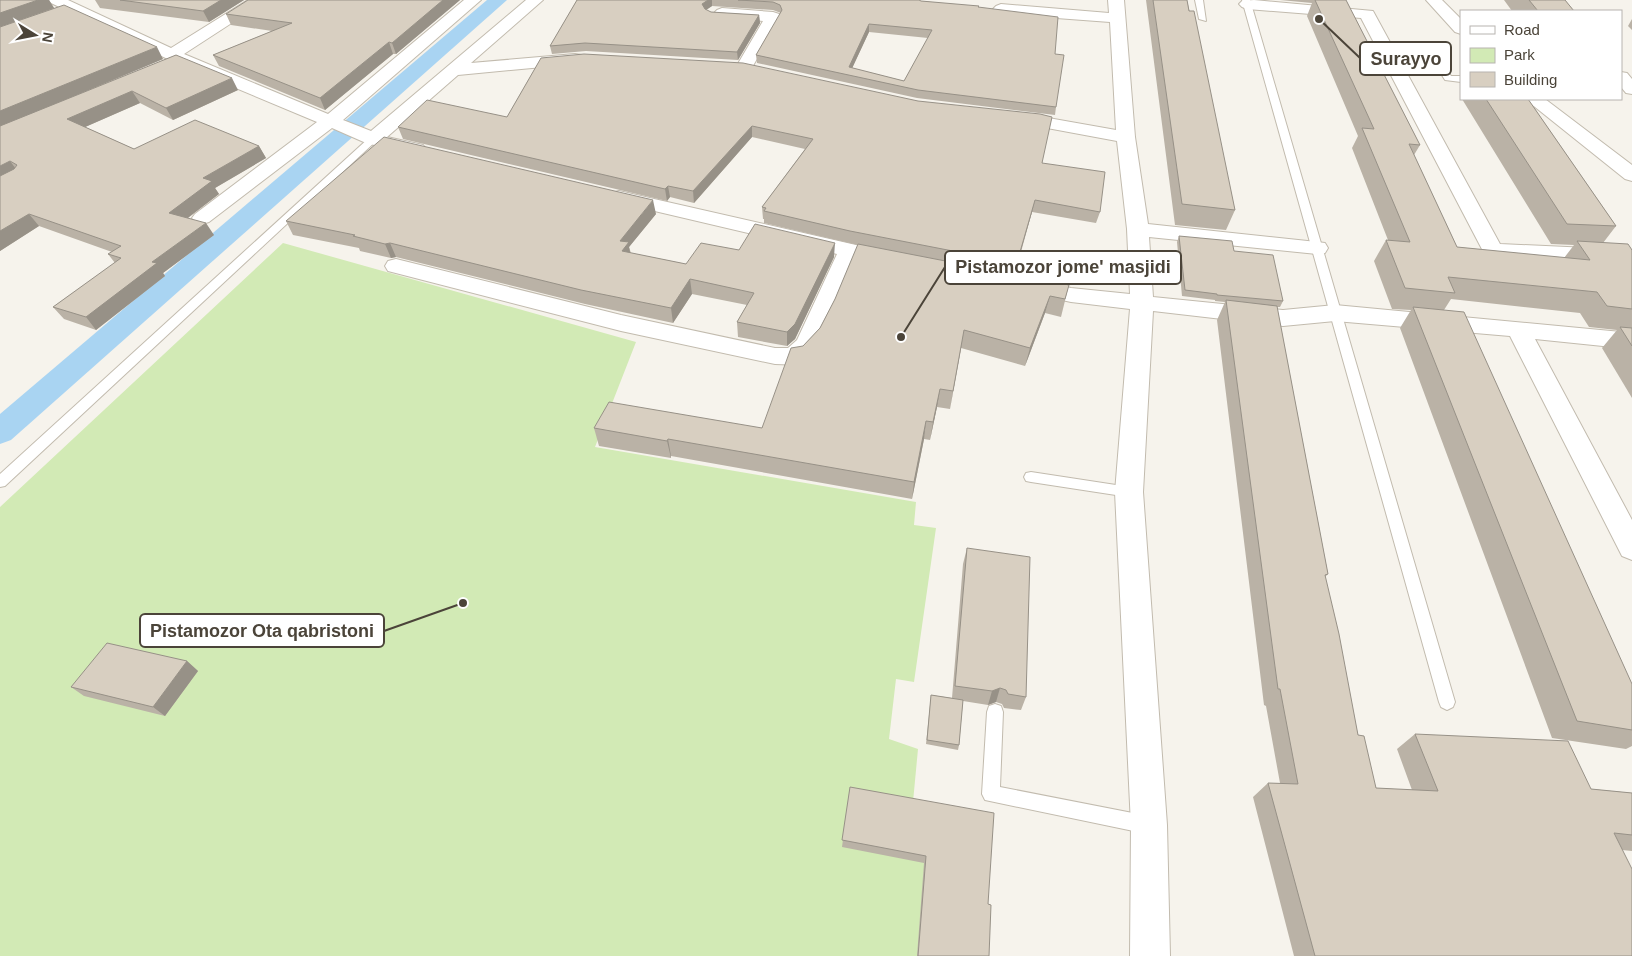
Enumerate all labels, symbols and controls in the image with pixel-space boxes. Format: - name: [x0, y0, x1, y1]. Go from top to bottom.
- north arrow: [10, 10, 60, 60]
- legend: [1460, 10, 1622, 100]
- text: Road: [1504, 21, 1540, 38]
- text: N: [39, 31, 57, 44]
- callout: Surayyo: [1360, 42, 1451, 75]
- text: Park: [1504, 46, 1535, 63]
- text: Surayyo: [1370, 49, 1442, 69]
- text: Building: [1504, 71, 1557, 88]
- callout: Pistamozor jome' masjidi: [945, 251, 1181, 284]
- text: Pistamozor jome' masjidi: [955, 257, 1171, 277]
- callout: Pistamozor Ota qabristoni: [140, 614, 384, 647]
- text: Pistamozor Ota qabristoni: [150, 621, 374, 641]

